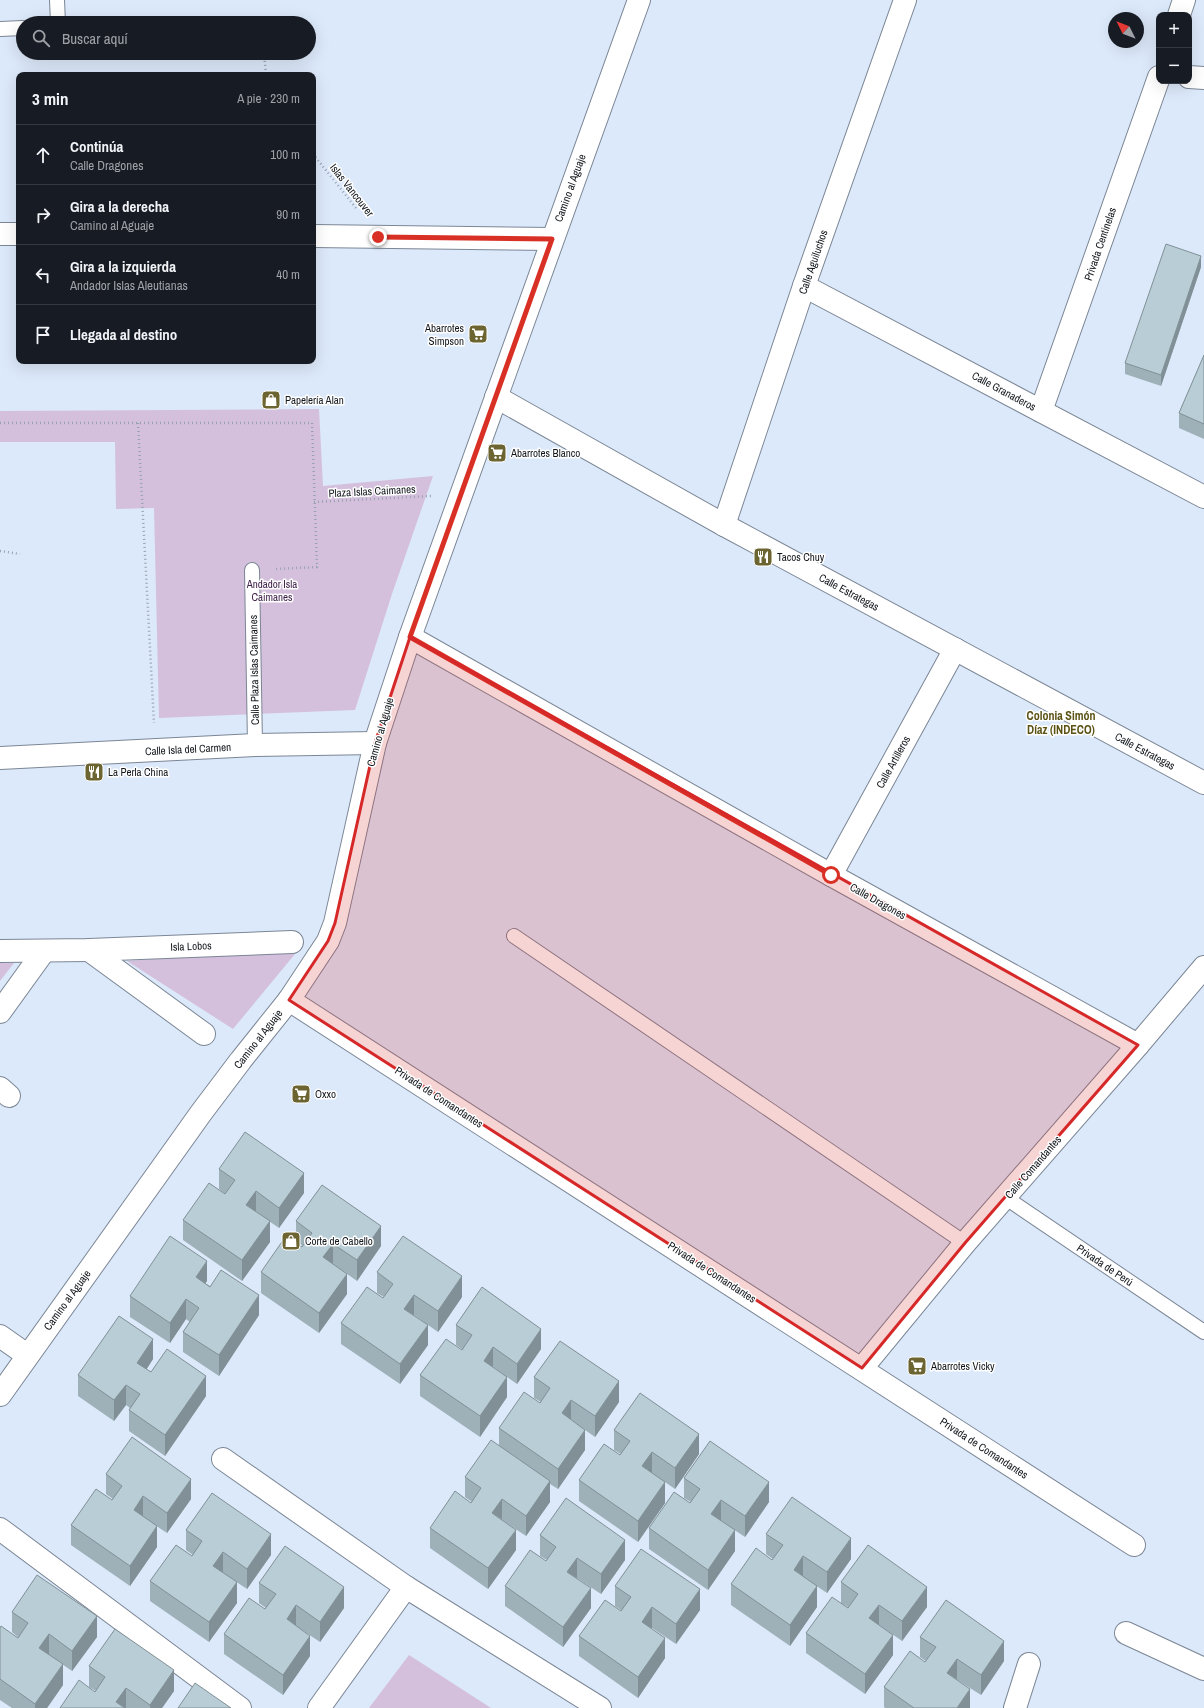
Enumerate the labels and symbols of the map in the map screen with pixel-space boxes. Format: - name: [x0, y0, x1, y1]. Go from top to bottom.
- north arrow: [1108, 12, 1144, 48]
- street label: Camino al Aguaje: [551, 152, 589, 224]
- street label: Islas Vancouver: [327, 161, 377, 219]
- street label: Privada Centinelas: [1081, 205, 1119, 283]
- street label: Calle Aguiluchos: [795, 227, 831, 296]
- route end: [369, 228, 387, 246]
- place label: Abarrotes Simpson: [424, 321, 464, 348]
- supermarket icon: Abarrotes Simpson: [467, 323, 489, 345]
- street label: Calle Granaderos: [970, 368, 1039, 414]
- shop icon: Papelería Alan: [260, 389, 282, 411]
- place label: Papelería Alan: [285, 393, 344, 407]
- supermarket icon: Abarrotes Blanco: [486, 442, 508, 464]
- place label: Abarrotes Blanco: [510, 446, 580, 460]
- street label: Plaza Islas Caimanes: [328, 482, 416, 500]
- restaurant icon: Tacos Chuy: [752, 546, 774, 568]
- place label: Tacos Chuy: [777, 550, 825, 564]
- street label: Calle Estrategas: [816, 570, 882, 614]
- park label: Andador Isla Caimanes: [246, 577, 297, 604]
- street label: Calle Plaza Islas Caimanes: [246, 614, 262, 725]
- street label: Camino al Aguaje: [363, 696, 397, 768]
- district label: Colonia Simón Díaz (INDECO): [1027, 708, 1095, 738]
- street label: Calle Estrategas: [1112, 729, 1178, 773]
- street label: Calle Artilleros: [873, 733, 913, 791]
- street label: Calle Isla del Carmen: [145, 740, 231, 758]
- restaurant icon: La Perla China: [83, 761, 105, 783]
- place label: La Perla China: [108, 765, 168, 779]
- route start: [822, 866, 840, 884]
- street label: Calle Dragones: [847, 880, 909, 922]
- street label: Isla Lobos: [170, 938, 212, 954]
- street label: Camino al Aguaje: [231, 1007, 285, 1071]
- street label: Privada de Comandantes: [392, 1063, 486, 1131]
- supermarket icon: Oxxo: [290, 1083, 312, 1105]
- place label: Oxxo: [315, 1087, 336, 1101]
- street label: Calle Comandantes: [1002, 1132, 1065, 1201]
- shop icon: Corte de Cabello: [280, 1230, 302, 1252]
- place label: Corte de Cabello: [305, 1234, 373, 1248]
- street label: Privada de Comandantes: [665, 1238, 759, 1306]
- street label: Privada de Perú: [1074, 1241, 1136, 1289]
- street label: Camino al Aguaje: [40, 1267, 94, 1333]
- supermarket icon: Abarrotes Vicky: [906, 1355, 928, 1377]
- place label: Abarrotes Vicky: [930, 1359, 995, 1373]
- street label: Privada de Comandantes: [937, 1414, 1031, 1482]

